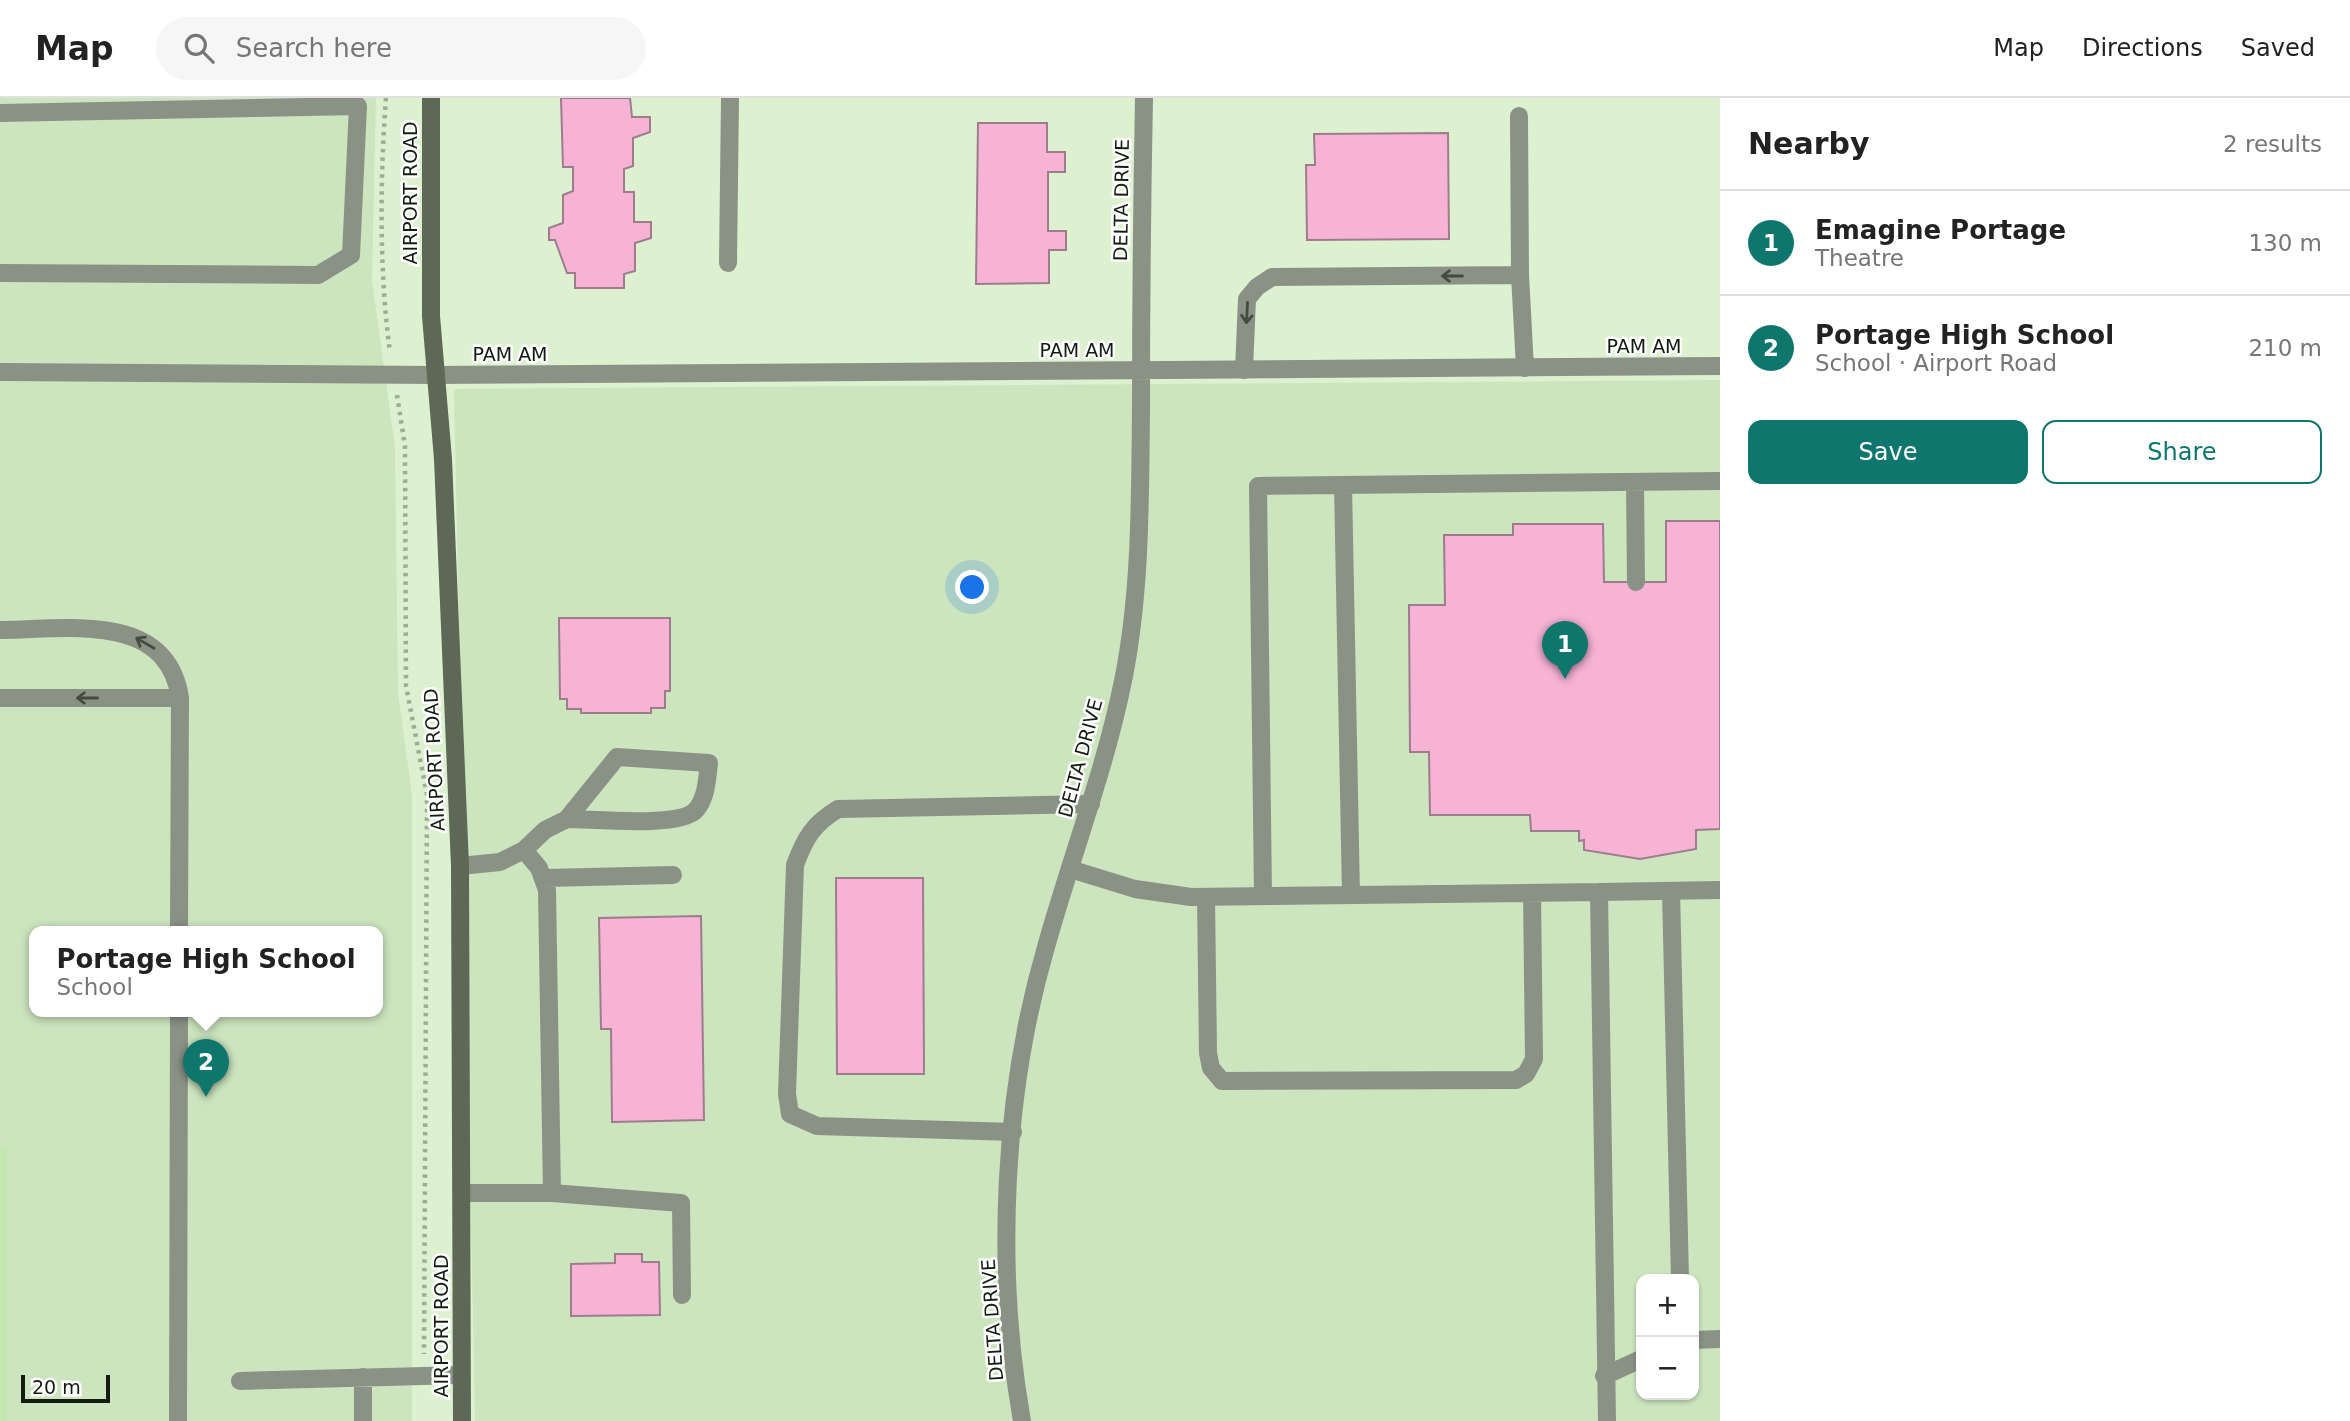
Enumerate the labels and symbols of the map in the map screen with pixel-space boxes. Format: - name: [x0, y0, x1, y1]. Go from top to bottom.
- street label: AIRPORT ROAD: [399, 121, 421, 265]
- street label: DELTA DRIVE: [1109, 139, 1133, 261]
- one-way arrow: [1441, 269, 1464, 283]
- one-way arrow: [1240, 301, 1253, 324]
- street label: PAM AM: [1606, 335, 1682, 357]
- street label: PAM AM: [1039, 339, 1115, 361]
- street label: PAM AM: [472, 343, 548, 365]
- your location: [955, 570, 989, 604]
- pin: 1: [1542, 621, 1588, 679]
- one-way arrow: [135, 636, 156, 649]
- street label: AIRPORT ROAD: [419, 688, 449, 832]
- one-way arrow: [76, 691, 99, 705]
- street label: DELTA DRIVE: [1054, 696, 1106, 820]
- pin: 2: [183, 1039, 229, 1097]
- street label: AIRPORT ROAD: [430, 1254, 452, 1398]
- street label: DELTA DRIVE: [977, 1258, 1007, 1382]
- scale bar: [21, 1372, 110, 1404]

